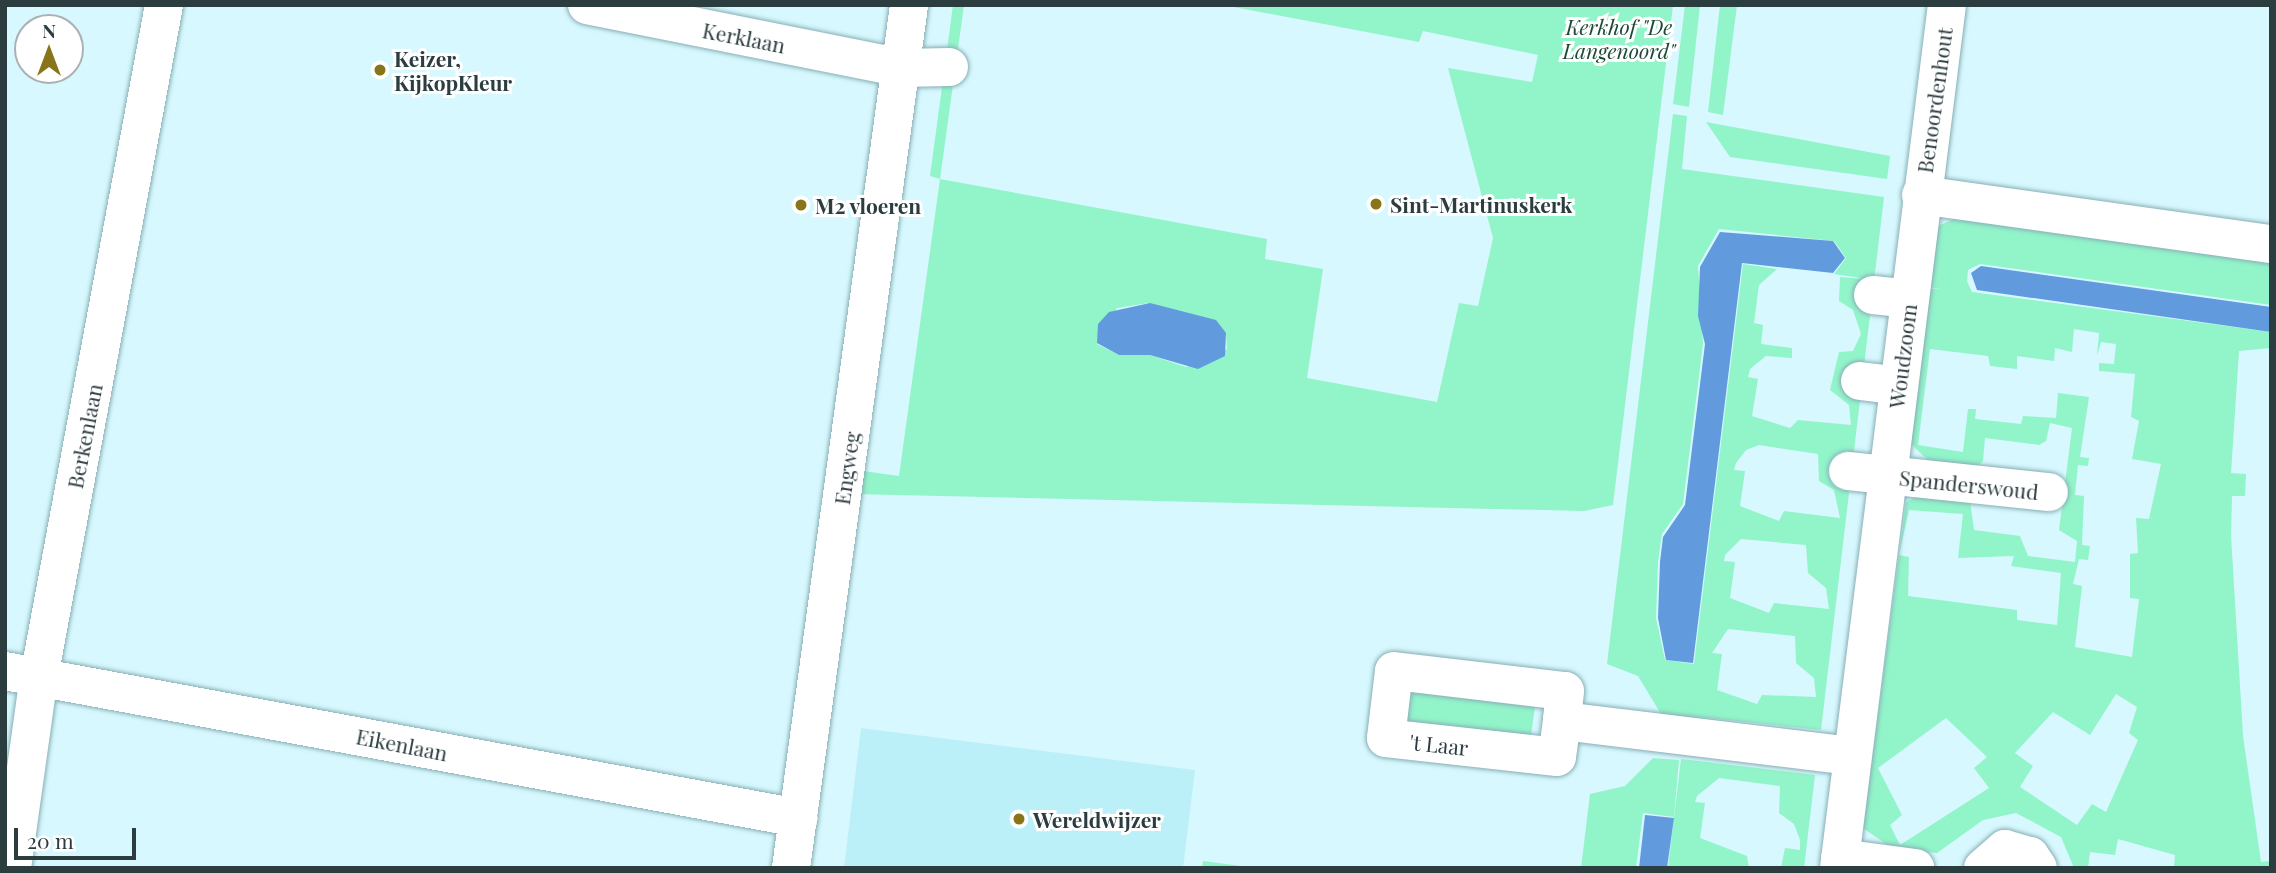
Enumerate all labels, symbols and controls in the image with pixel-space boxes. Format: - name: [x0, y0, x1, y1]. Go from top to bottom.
- park label: Kerkhof "De Langenoord": [1563, 13, 1675, 63]
- north arrow: [14, 14, 84, 84]
- text: N: [42, 17, 56, 43]
- street label: Kerklaan: [701, 17, 787, 57]
- street label: Benoordenhout: [1911, 25, 1957, 175]
- place label: Keizer, KijkopKleur: [394, 45, 512, 95]
- marker: Keizer, KijkopKleur: [372, 62, 388, 78]
- place label: Sint-Martinuskerk: [1390, 191, 1572, 217]
- place label: M2 vloeren: [815, 192, 922, 218]
- marker: Sint-Martinuskerk: [1368, 196, 1384, 212]
- marker: M2 vloeren: [793, 197, 809, 213]
- street label: Woudzoom: [1883, 302, 1921, 410]
- street label: Berkenlaan: [61, 381, 107, 491]
- street label: Engweg: [828, 430, 864, 506]
- street label: Spanderswoud: [1898, 464, 2040, 504]
- street label: Eikenlaan: [354, 723, 450, 765]
- street label: 't Laar: [1408, 728, 1470, 760]
- place label: Wereldwijzer: [1033, 806, 1161, 832]
- marker: Wereldwijzer: [1011, 811, 1027, 827]
- scale bar: [18, 814, 140, 858]
- text: 20 m: [27, 826, 74, 854]

